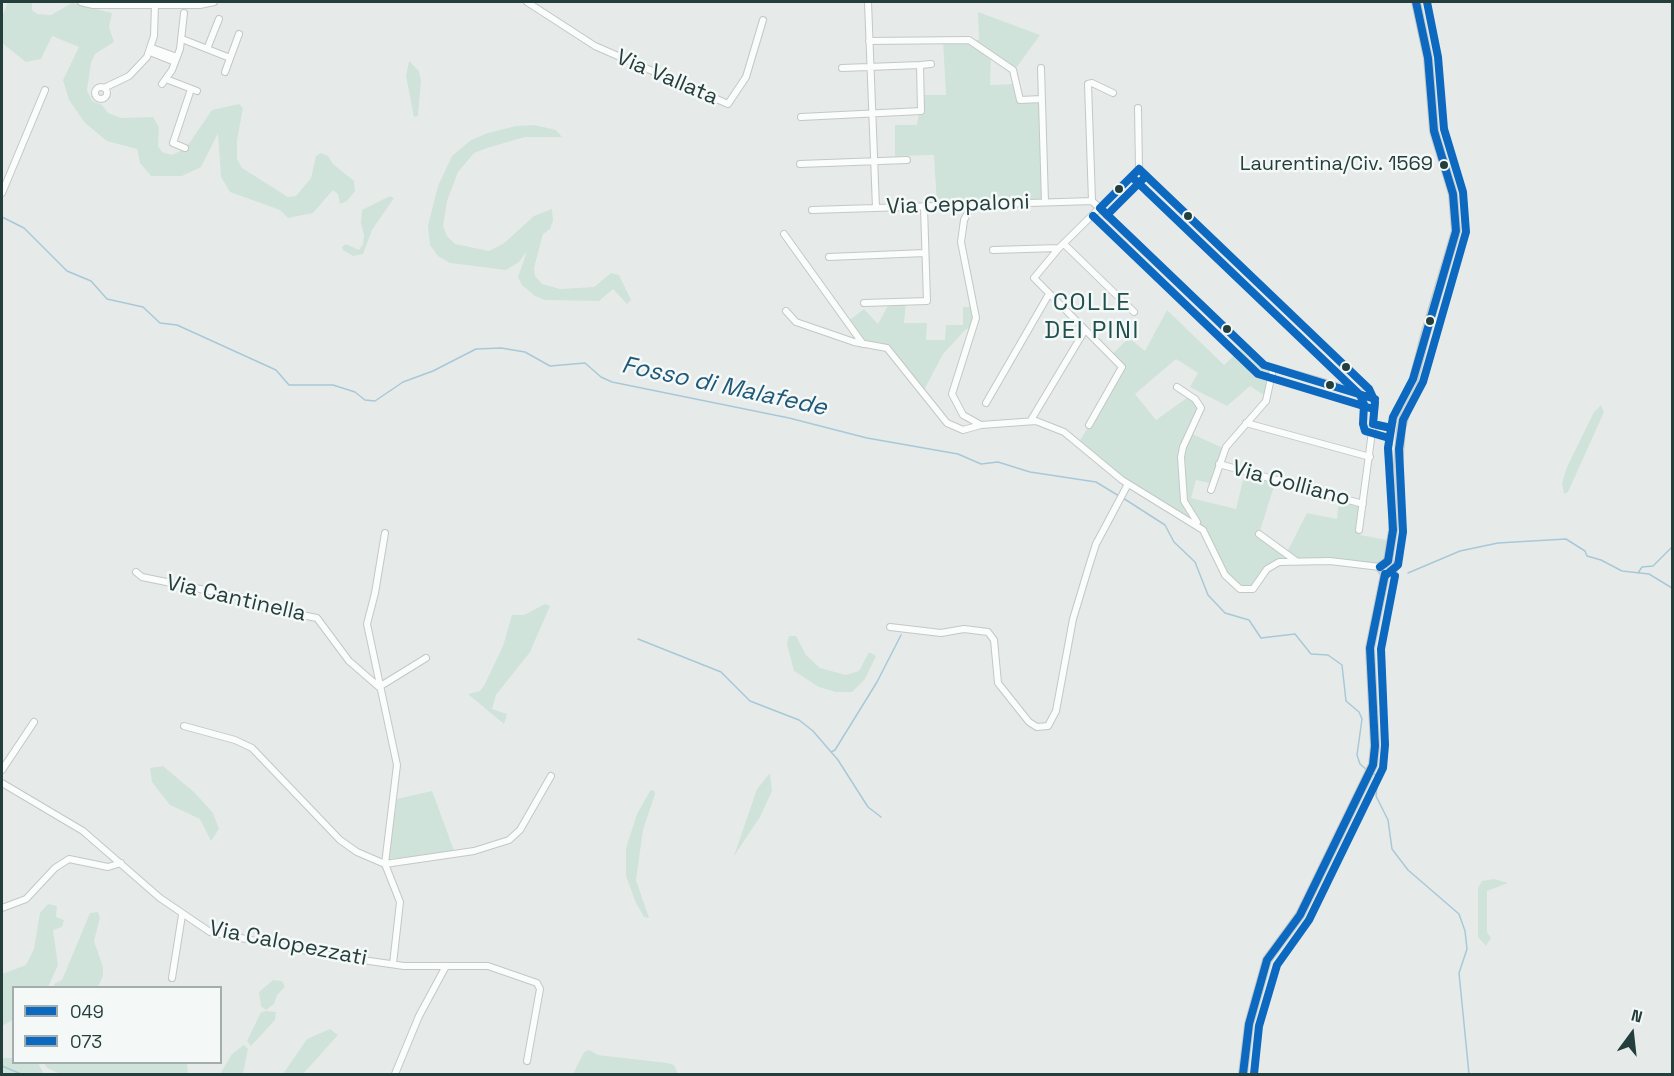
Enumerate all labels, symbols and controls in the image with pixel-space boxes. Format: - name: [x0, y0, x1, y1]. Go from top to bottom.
- street label: Via Vallata: [612, 45, 722, 111]
- place label: Laurentina/Civ. 1569: [1240, 153, 1433, 177]
- marker: Laurentina/Civ. 1569: [1438, 159, 1450, 171]
- unlabelled marker: [1113, 183, 1125, 195]
- street label: Via Ceppaloni: [886, 189, 1030, 221]
- unlabelled marker: [1182, 210, 1194, 222]
- district label: COLLE DEI PINI: [1044, 289, 1140, 345]
- unlabelled marker: [1424, 315, 1436, 327]
- unlabelled marker: [1221, 323, 1233, 335]
- water label: Fosso di Malafede: [619, 351, 829, 423]
- unlabelled marker: [1340, 361, 1352, 373]
- unlabelled marker: [1324, 379, 1336, 391]
- street label: Via Colliano: [1229, 456, 1353, 512]
- street label: Via Cantinella: [164, 570, 308, 628]
- street label: Via Calopezzati: [207, 916, 369, 972]
- legend: [12, 986, 222, 1064]
- text: 049: [70, 1000, 104, 1023]
- north arrow: [1602, 1004, 1662, 1064]
- text: N: [1629, 1005, 1645, 1028]
- text: 073: [70, 1030, 102, 1053]

